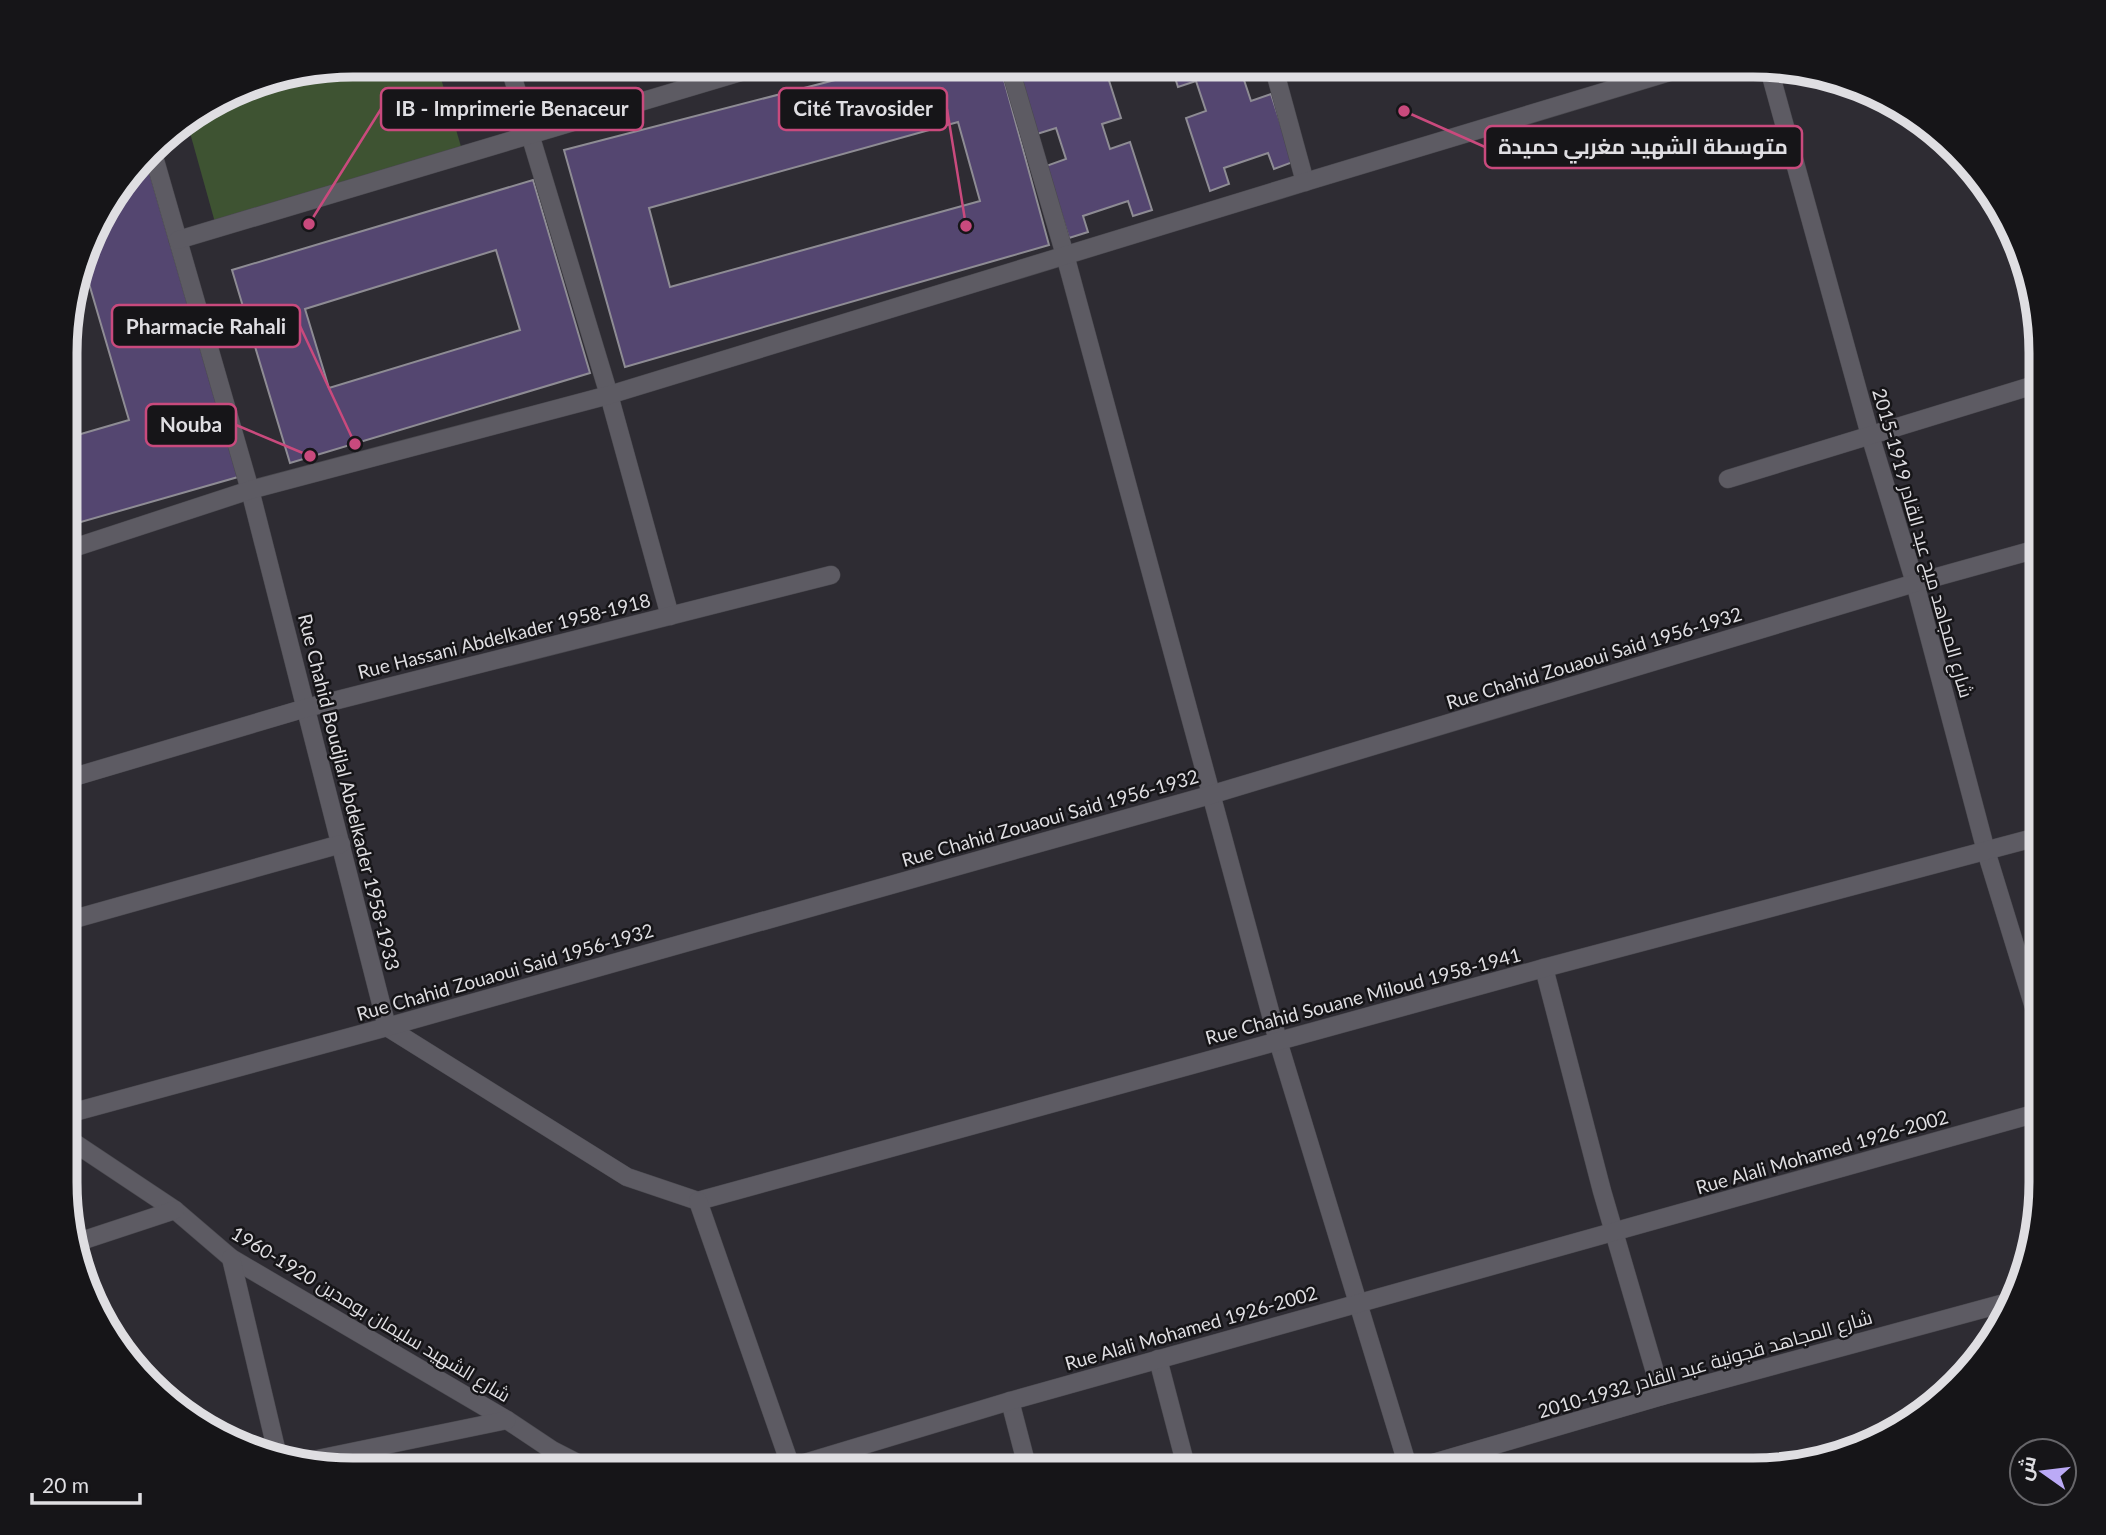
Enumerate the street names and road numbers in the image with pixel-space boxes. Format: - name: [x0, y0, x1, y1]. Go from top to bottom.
- street label: شارع المجاهد ميح عبد القادر 1919-2015: [1865, 385, 1979, 701]
- street label: Rue Hassani Abdelkader 1958-1918: [355, 588, 653, 683]
- street label: Rue Chahid Zouaoui Said 1956-1932: [1443, 602, 1744, 714]
- street label: Rue Chahid Boudjlal Abdelkader 1958-1933: [294, 611, 405, 973]
- street label: Rue Chahid Zouaoui Said 1956-1932: [899, 764, 1201, 871]
- street label: Rue Chahid Zouaoui Said 1956-1932: [354, 918, 656, 1025]
- street label: Rue Chahid Souane Miloud 1958-1941: [1203, 942, 1523, 1049]
- street label: Rue Alali Mohamed 1926-2002: [1693, 1104, 1951, 1199]
- street label: شارع الشهيد سليمان بومدين 1920-1960: [226, 1221, 515, 1409]
- street label: Rue Alali Mohamed 1926-2002: [1062, 1280, 1320, 1375]
- street label: شارع المجاهد قجونية عبد القادر 1932-2010: [1535, 1305, 1876, 1425]

